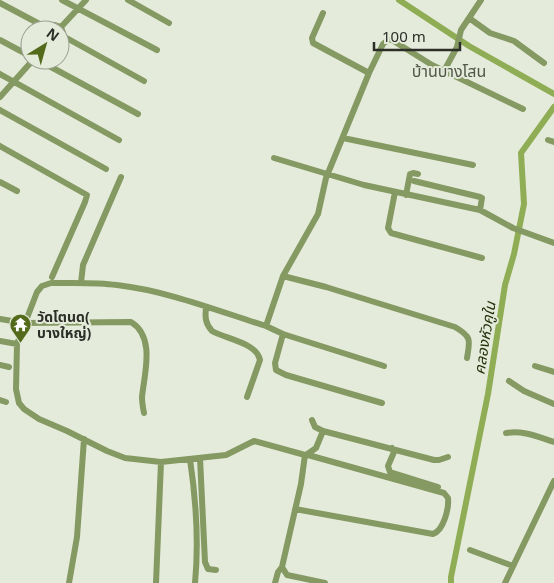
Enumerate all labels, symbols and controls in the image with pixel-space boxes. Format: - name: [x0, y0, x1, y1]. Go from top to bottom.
- north arrow: [20, 20, 70, 70]
- scale bar: [374, 20, 460, 52]
- text: N: [43, 23, 63, 45]
- text: 100 m: [382, 26, 426, 46]
- district label: บ้านบางโสน: [412, 60, 486, 82]
- water label: คลองหัวคูใน: [468, 299, 500, 376]
- place label: วัดโตนด( บางใหญ่): [37, 307, 92, 342]
- temple icon: วัดโตนด( บางใหญ่): [9, 312, 33, 343]

